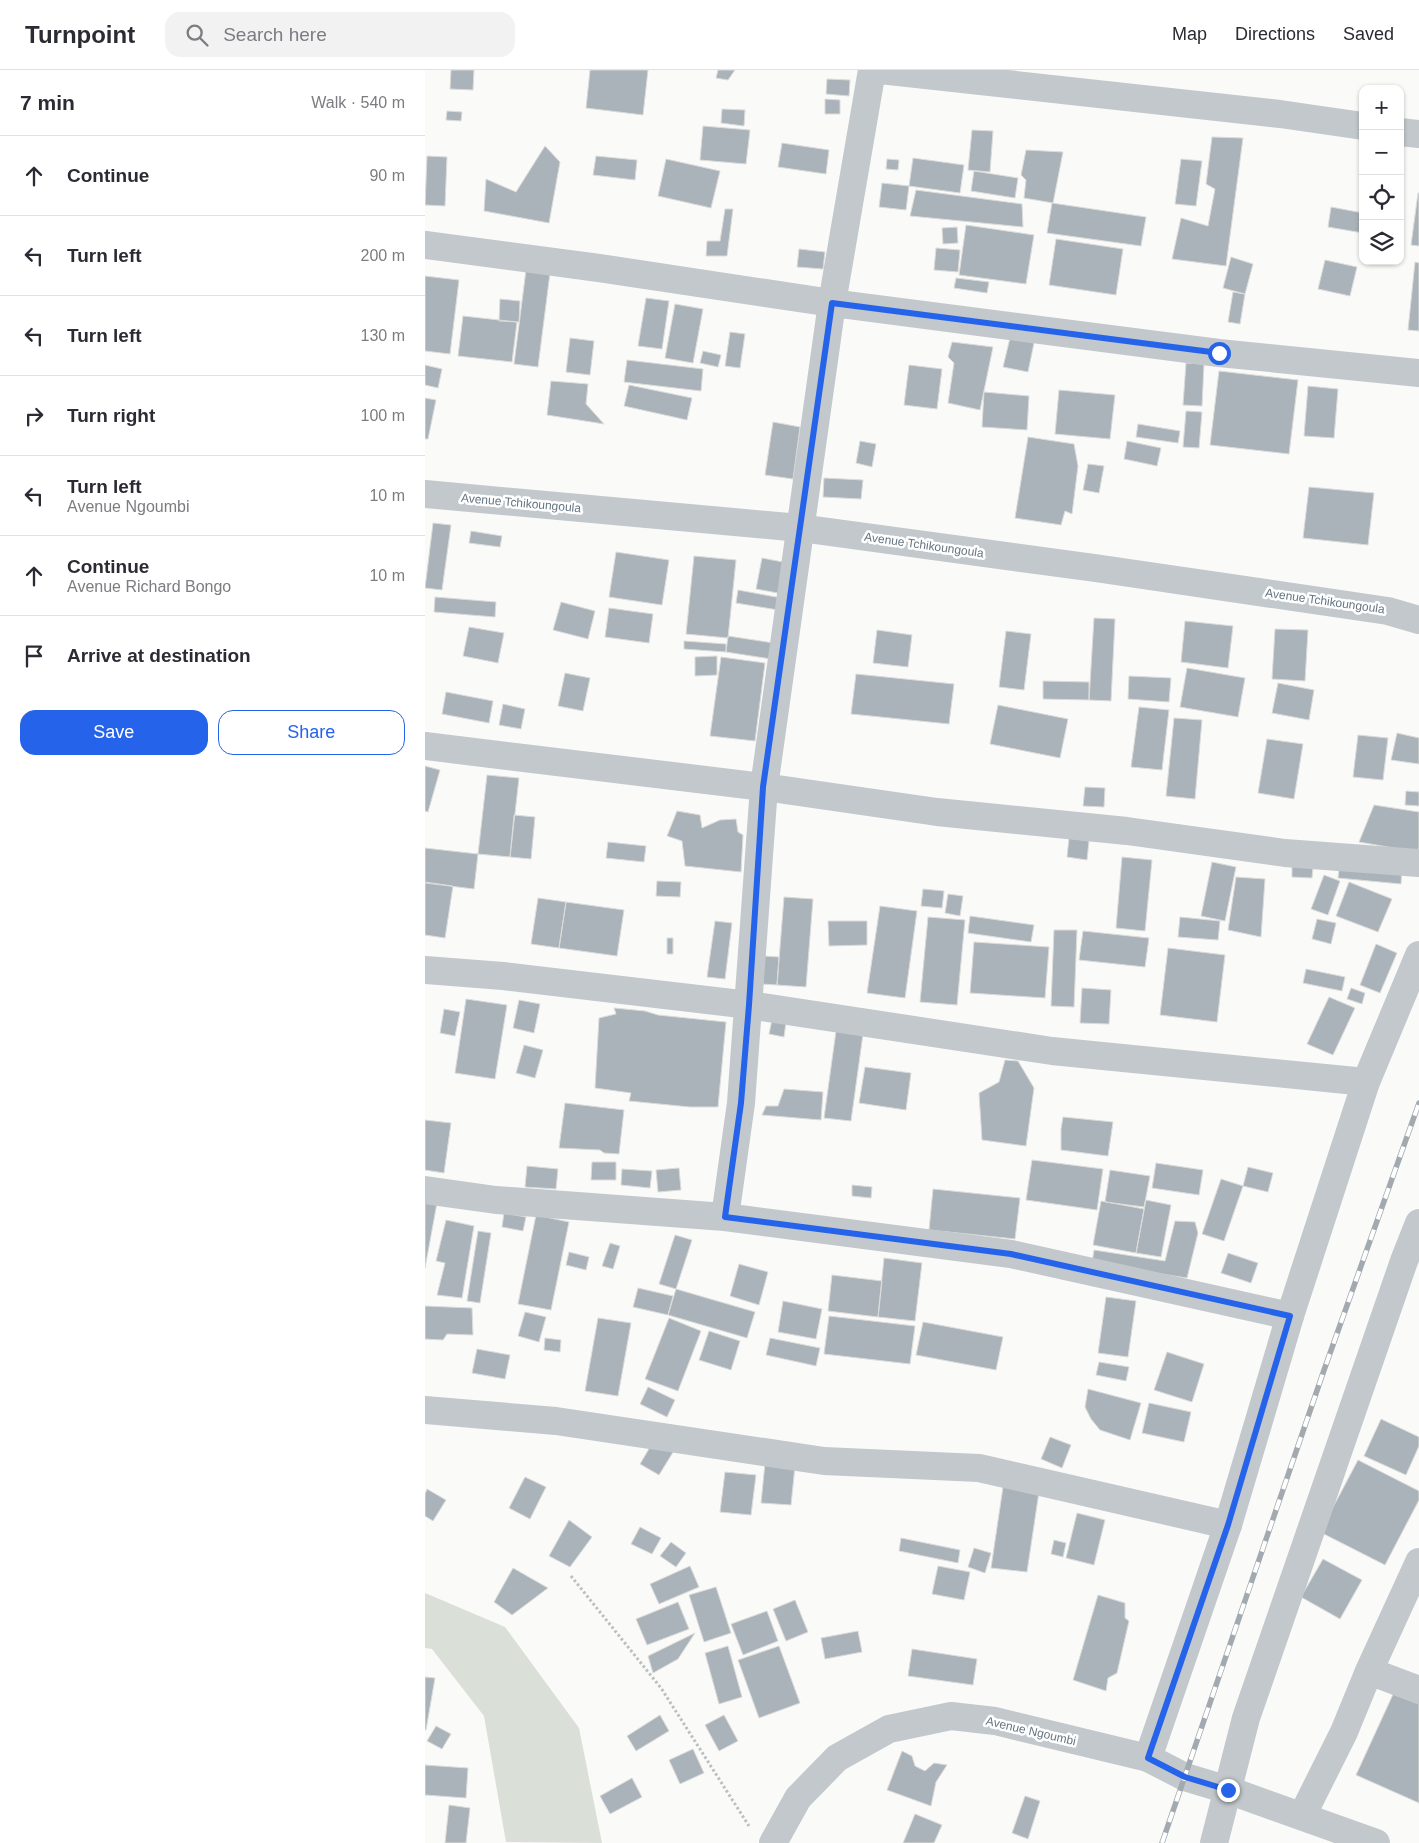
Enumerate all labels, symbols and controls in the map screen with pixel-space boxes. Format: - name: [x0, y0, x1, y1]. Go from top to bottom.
- search box: [165, 12, 515, 57]
- text: Turnpoint: [25, 21, 135, 48]
- icon: search: [183, 21, 211, 49]
- text: Search here: [223, 24, 327, 45]
- text: Map: [1172, 24, 1207, 44]
- text: Directions: [1235, 24, 1315, 44]
- text: Saved: [1343, 24, 1394, 44]
- map controls: [1359, 85, 1404, 265]
- button: +: [1359, 85, 1404, 130]
- text: 7 min: [20, 91, 75, 114]
- text: Walk · 540 m: [311, 94, 405, 111]
- button: −: [1359, 130, 1404, 175]
- icon: ahead: [20, 162, 48, 190]
- text: Continue: [67, 165, 149, 186]
- text: 90 m: [369, 167, 405, 184]
- button: locate: [1359, 175, 1404, 220]
- button: layers: [1359, 220, 1404, 265]
- icon: left: [20, 242, 48, 270]
- text: Turn left: [67, 245, 142, 266]
- text: 200 m: [361, 247, 405, 264]
- icon: left: [20, 322, 48, 350]
- text: Turn left: [67, 325, 142, 346]
- text: 130 m: [361, 327, 405, 344]
- route start: [1208, 342, 1231, 365]
- icon: right: [20, 402, 48, 430]
- text: Turn right: [67, 405, 155, 426]
- text: 100 m: [361, 407, 405, 424]
- text: Turn left: [67, 476, 142, 497]
- icon: left: [20, 482, 48, 510]
- text: 10 m: [369, 487, 405, 504]
- street label: Avenue Tchikoungoula: [460, 491, 582, 515]
- text: Avenue Ngoumbi: [67, 498, 189, 515]
- street label: Avenue Tchikoungoula: [863, 530, 985, 560]
- text: Continue: [67, 556, 149, 577]
- icon: ahead: [20, 562, 48, 590]
- text: 10 m: [369, 567, 405, 584]
- text: Avenue Richard Bongo: [67, 578, 231, 595]
- street label: Avenue Tchikoungoula: [1264, 586, 1386, 616]
- icon: arrive: [20, 642, 48, 670]
- text: Arrive at destination: [67, 645, 251, 666]
- button: Save: [20, 710, 208, 755]
- button: Share: [218, 710, 405, 755]
- street label: Avenue Ngoumbi: [985, 1714, 1077, 1748]
- route end: [1217, 1779, 1240, 1802]

